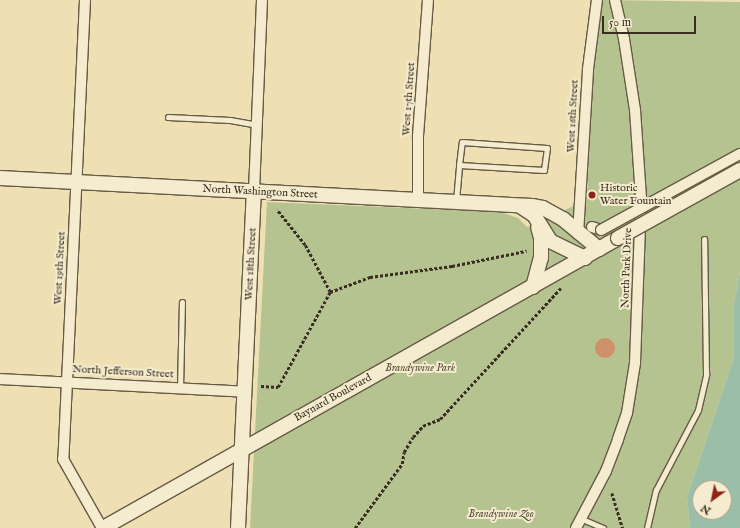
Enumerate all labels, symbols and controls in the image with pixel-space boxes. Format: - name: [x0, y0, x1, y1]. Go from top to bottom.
- scale bar: [604, 8, 698, 34]
- text: 50 m: [609, 15, 631, 30]
- street label: West 17th Street: [400, 62, 418, 136]
- street label: West 16th Street: [564, 79, 582, 153]
- street label: North Washington Street: [202, 182, 318, 202]
- place label: Historic Water Fountain: [600, 182, 671, 208]
- marker: Historic Water Fountain: [587, 190, 597, 200]
- street label: West 18th Street: [243, 227, 259, 301]
- street label: North Park Drive: [619, 228, 635, 308]
- street label: West 19th Street: [51, 231, 69, 305]
- park label: Brandywine Park: [385, 361, 455, 375]
- street label: North Jefferson Street: [72, 363, 174, 381]
- street label: Baynard Boulevard: [292, 371, 374, 425]
- north arrow: [692, 480, 732, 520]
- text: N: [698, 501, 714, 518]
- park label: Brandywine Zoo: [468, 507, 534, 521]

